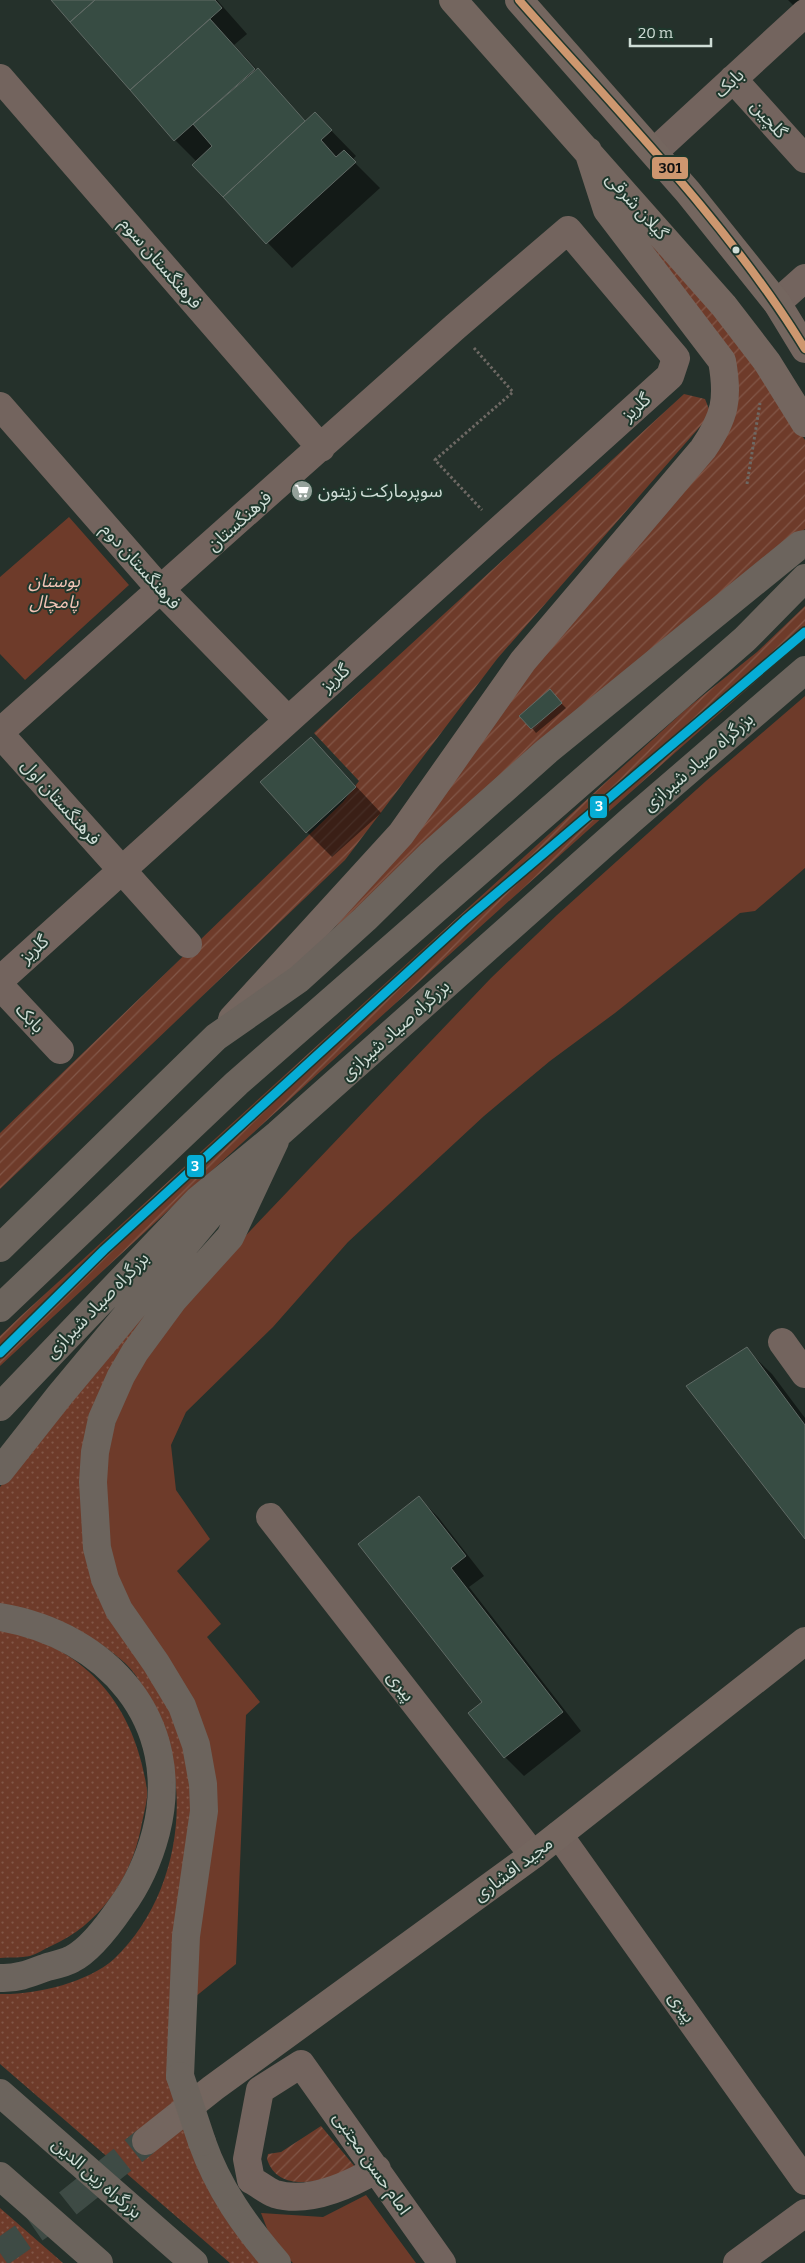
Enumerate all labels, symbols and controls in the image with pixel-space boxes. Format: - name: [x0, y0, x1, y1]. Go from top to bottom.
- scale bar: [630, 15, 711, 47]
- text: 20 m: [638, 24, 674, 42]
- street label: بابک: [710, 64, 748, 102]
- street label: گلچین: [746, 95, 792, 143]
- line badge: 301: [651, 156, 689, 180]
- text: 301: [659, 160, 681, 177]
- street label: گیلان شرقی: [601, 168, 673, 245]
- street label: فرهنگستان سوم: [113, 213, 207, 315]
- unlabelled marker: [731, 245, 741, 255]
- street label: گلریز: [616, 388, 656, 427]
- supermarket icon: سوپرمارکت زیتون: [290, 479, 314, 503]
- place label: سوپرمارکت زیتون: [318, 480, 443, 502]
- street label: فرهنگستان: [202, 486, 276, 556]
- street label: فرهنگستان دوم: [94, 518, 186, 616]
- park label: بوستان پامچال: [28, 570, 80, 614]
- street label: گلریز: [315, 659, 355, 698]
- street label: بزرگراه صیاد شیرازی: [638, 708, 758, 816]
- street label: فرهنگستان اول: [17, 754, 105, 850]
- line badge: 3: [589, 795, 608, 819]
- text: 3: [595, 798, 603, 815]
- street label: گلریز: [14, 930, 54, 969]
- street label: بزرگراه صیاد شیرازی: [336, 975, 454, 1085]
- street label: بابک: [11, 999, 49, 1037]
- line badge: 3: [186, 1154, 205, 1178]
- text: 3: [191, 1158, 199, 1175]
- street label: بزرگراه صیاد شیرازی: [41, 1247, 153, 1363]
- street label: پیری: [382, 1666, 420, 1706]
- street label: مجید افشاری: [469, 1832, 557, 1906]
- street label: پیری: [663, 1987, 700, 2027]
- street label: امام حسن مجتبی: [326, 2107, 416, 2221]
- street label: بزرگراه زین الدین: [47, 2133, 147, 2223]

